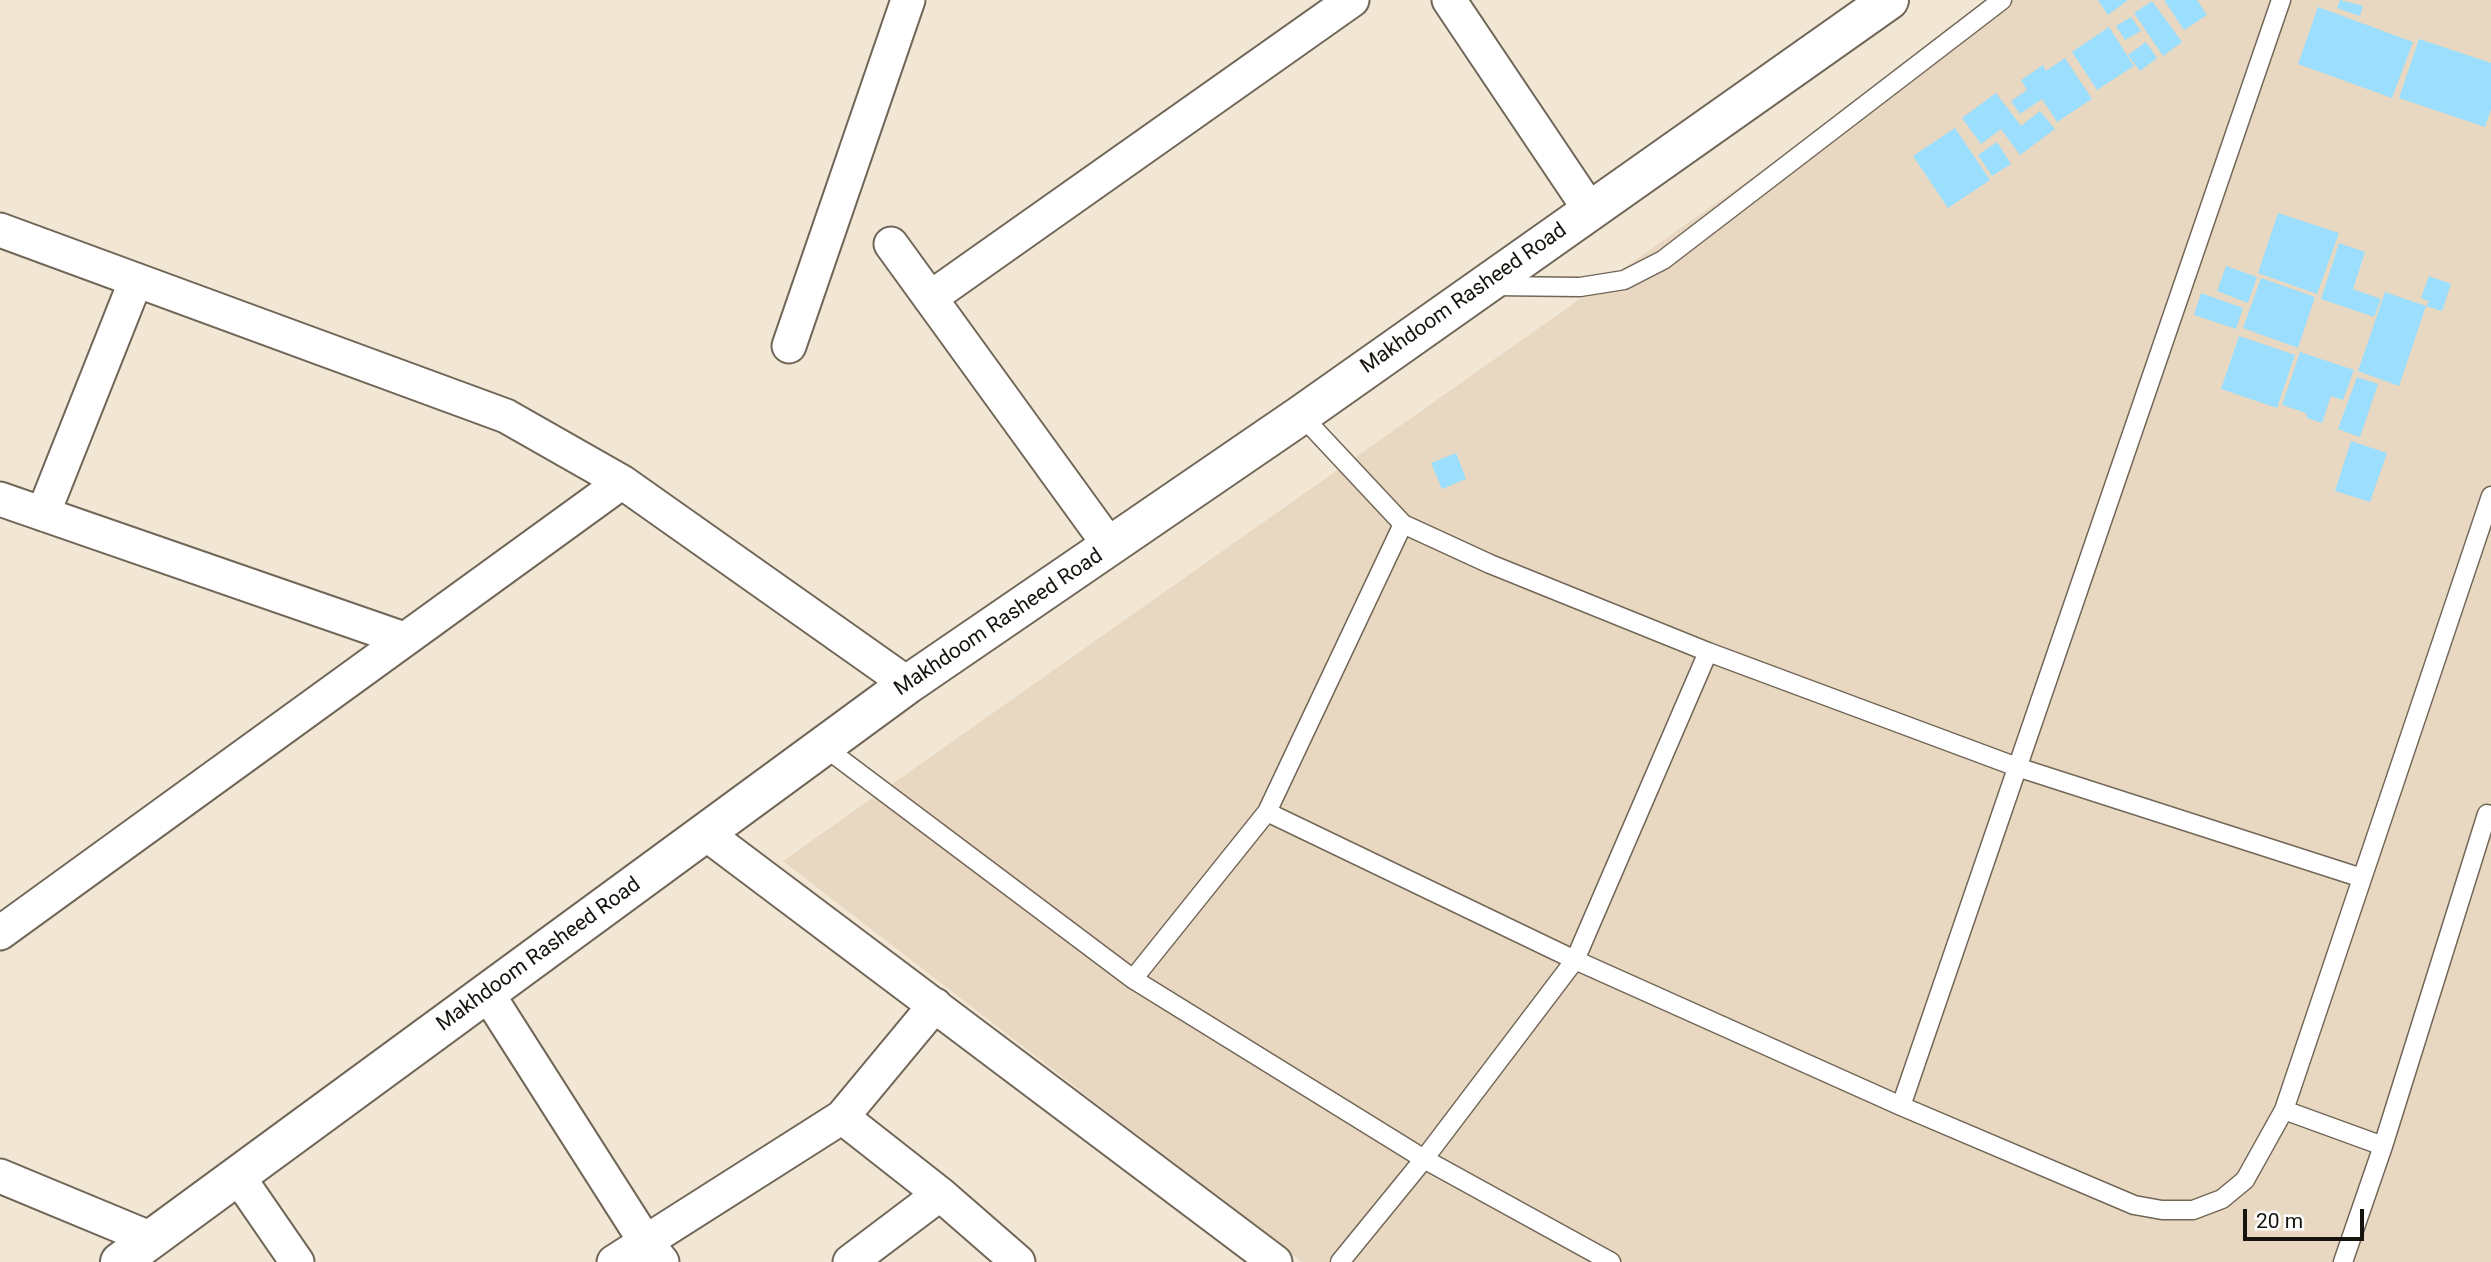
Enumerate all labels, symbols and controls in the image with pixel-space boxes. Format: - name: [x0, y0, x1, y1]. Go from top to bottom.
- street label: Makhdoom Rasheed Road: [1356, 218, 1572, 380]
- street label: Makhdoom Rasheed Road: [890, 544, 1108, 702]
- street label: Makhdoom Rasheed Road: [432, 873, 646, 1037]
- scale bar: [2246, 1196, 2367, 1240]
- text: 20 m: [2256, 1209, 2303, 1233]

